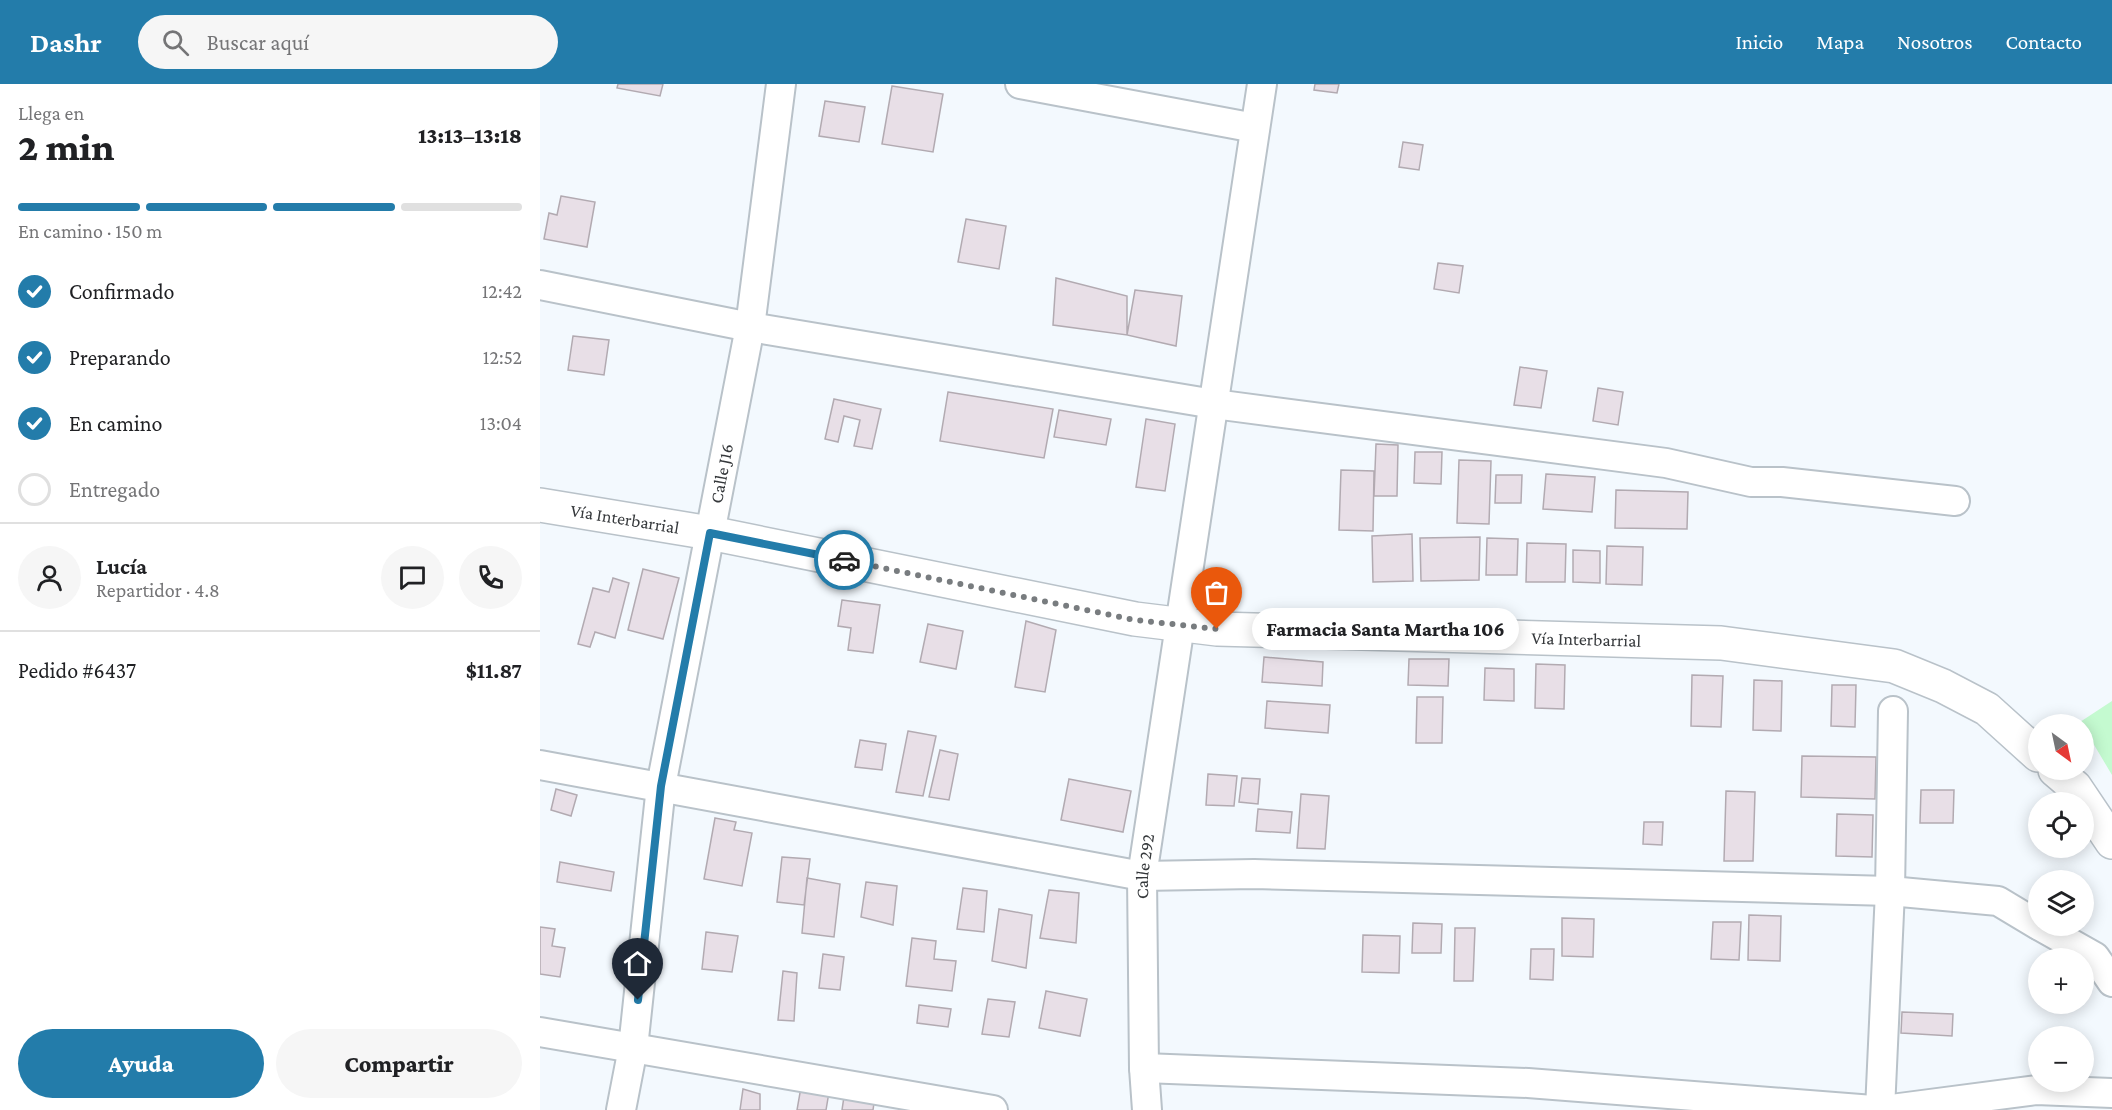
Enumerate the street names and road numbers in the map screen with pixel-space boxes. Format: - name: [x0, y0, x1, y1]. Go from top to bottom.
- street label: Calle J16: [706, 442, 737, 505]
- street label: Vía Interbarrial: [569, 500, 681, 538]
- street label: Vía Interbarrial: [1531, 628, 1642, 651]
- street label: Calle 292: [1132, 832, 1158, 899]

